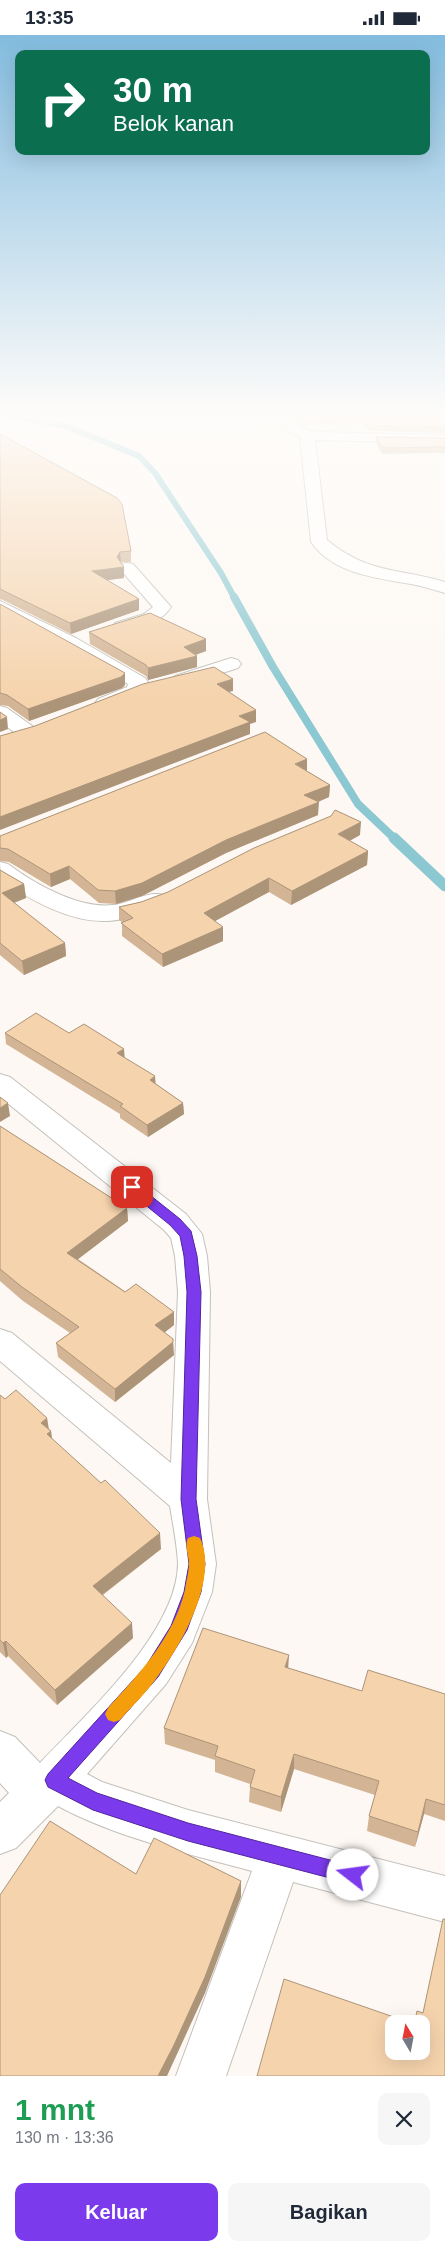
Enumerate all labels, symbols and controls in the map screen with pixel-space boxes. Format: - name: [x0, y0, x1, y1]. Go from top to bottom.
- text: 13:35: [25, 7, 74, 28]
- icon: right: [30, 70, 95, 135]
- text: 30 m: [113, 70, 193, 109]
- text: Belok kanan: [113, 111, 234, 136]
- pin: [111, 1166, 153, 1208]
- icon: arrive: [118, 1173, 146, 1201]
- position arrow: [326, 1848, 378, 1900]
- north arrow: [385, 2015, 430, 2060]
- map controls: [385, 2015, 430, 2060]
- text: 1 mnt: [15, 2093, 95, 2126]
- button: close: [378, 2093, 430, 2145]
- text: 130 m · 13:36: [15, 2129, 114, 2146]
- button: Keluar: [15, 2183, 218, 2241]
- button: Bagikan: [228, 2183, 430, 2241]

